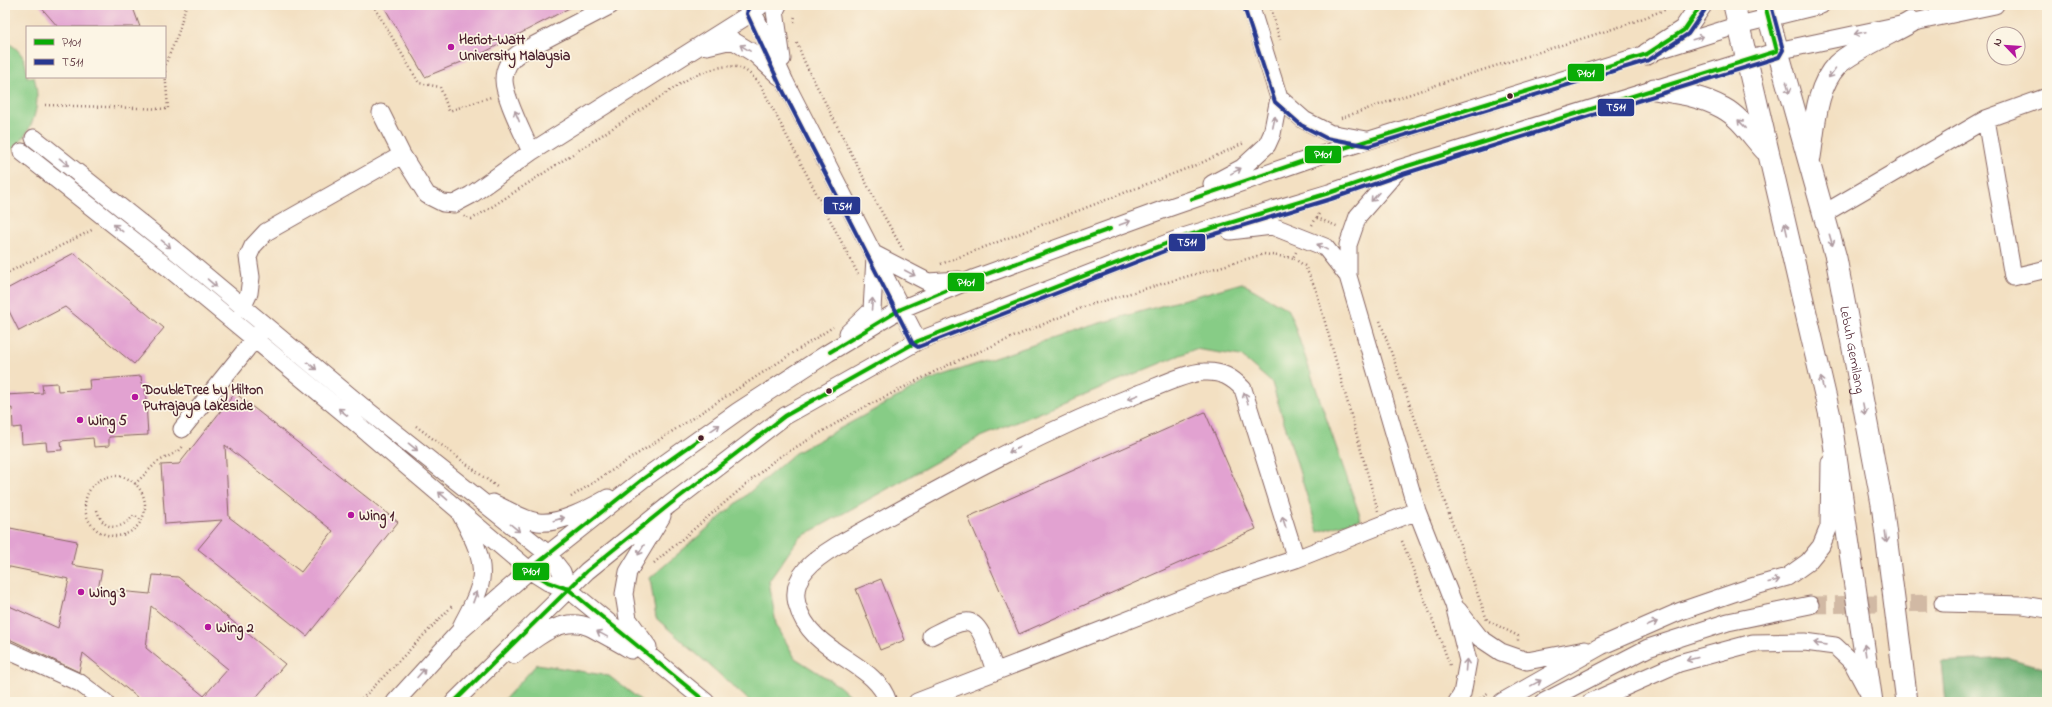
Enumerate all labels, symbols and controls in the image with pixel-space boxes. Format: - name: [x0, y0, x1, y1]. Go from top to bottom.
- legend: [26, 26, 166, 78]
- north arrow: [1986, 26, 2026, 66]
- one-way arrow: [1854, 29, 1867, 37]
- place label: Heriot-Watt University Malaysia: [459, 30, 571, 69]
- text: P101: [62, 34, 81, 52]
- one-way arrow: [1691, 34, 1704, 41]
- text: N: [1989, 35, 2007, 49]
- marker: Heriot-Watt University Malaysia: [446, 42, 456, 52]
- one-way arrow: [739, 43, 751, 51]
- text: T511: [62, 54, 84, 72]
- line badge: P101: [1567, 63, 1605, 82]
- text: P101: [1576, 66, 1595, 82]
- one-way arrow: [1828, 67, 1836, 78]
- one-way arrow: [1785, 81, 1792, 94]
- unlabelled marker: [1505, 91, 1515, 101]
- line badge: T511: [1597, 98, 1635, 117]
- text: T511: [1606, 100, 1626, 116]
- one-way arrow: [512, 111, 520, 123]
- one-way arrow: [1271, 115, 1279, 128]
- one-way arrow: [1737, 119, 1747, 129]
- line badge: P101: [1304, 145, 1342, 164]
- text: P101: [1313, 147, 1332, 163]
- one-way arrow: [59, 158, 70, 167]
- one-way arrow: [1230, 166, 1242, 174]
- one-way arrow: [1370, 192, 1380, 202]
- line badge: T511: [823, 196, 861, 215]
- text: T511: [832, 199, 852, 215]
- one-way arrow: [1119, 219, 1131, 227]
- one-way arrow: [1781, 223, 1789, 236]
- one-way arrow: [113, 224, 124, 233]
- line badge: T511: [1168, 233, 1206, 252]
- one-way arrow: [1828, 233, 1835, 246]
- text: T511: [1177, 235, 1197, 251]
- one-way arrow: [160, 239, 171, 248]
- one-way arrow: [1316, 243, 1328, 251]
- one-way arrow: [904, 270, 916, 277]
- line badge: P101: [947, 272, 985, 292]
- text: P101: [956, 275, 975, 291]
- one-way arrow: [207, 278, 218, 287]
- one-way arrow: [868, 298, 875, 311]
- street label: Lebuh Gemilang: [1833, 304, 1870, 396]
- one-way arrow: [307, 361, 318, 370]
- one-way arrow: [1818, 377, 1826, 390]
- place label: DoubleTree by Hilton Putrajaya Lakeside: [142, 380, 263, 419]
- unlabelled marker: [824, 386, 834, 396]
- marker: DoubleTree by Hilton Putrajaya Lakeside: [130, 392, 140, 402]
- one-way arrow: [1242, 392, 1249, 405]
- one-way arrow: [1127, 393, 1139, 401]
- one-way arrow: [1861, 402, 1869, 415]
- one-way arrow: [338, 408, 349, 417]
- place label: Wing 5: [88, 411, 127, 434]
- marker: Wing 5: [75, 415, 85, 425]
- one-way arrow: [710, 424, 721, 432]
- unlabelled marker: [696, 433, 706, 443]
- one-way arrow: [408, 443, 419, 452]
- one-way arrow: [1008, 446, 1020, 454]
- one-way arrow: [438, 491, 448, 500]
- place label: Wing 1: [359, 506, 395, 529]
- marker: Wing 1: [346, 510, 356, 520]
- one-way arrow: [553, 515, 566, 522]
- one-way arrow: [1280, 516, 1287, 529]
- one-way arrow: [510, 524, 521, 533]
- one-way arrow: [1883, 530, 1890, 543]
- one-way arrow: [637, 544, 645, 556]
- line badge: P101: [512, 562, 550, 581]
- text: P101: [521, 564, 540, 580]
- one-way arrow: [1767, 576, 1780, 584]
- place label: Wing 3: [89, 583, 126, 606]
- marker: Wing 3: [76, 587, 86, 597]
- one-way arrow: [472, 590, 479, 603]
- place label: Wing 2: [216, 618, 254, 641]
- one-way arrow: [1645, 620, 1657, 627]
- marker: Wing 2: [203, 622, 213, 632]
- one-way arrow: [596, 630, 608, 638]
- one-way arrow: [1814, 640, 1827, 648]
- one-way arrow: [1861, 643, 1869, 656]
- one-way arrow: [1686, 656, 1699, 663]
- one-way arrow: [1463, 659, 1470, 672]
- one-way arrow: [417, 668, 426, 678]
- one-way arrow: [1530, 678, 1542, 686]

